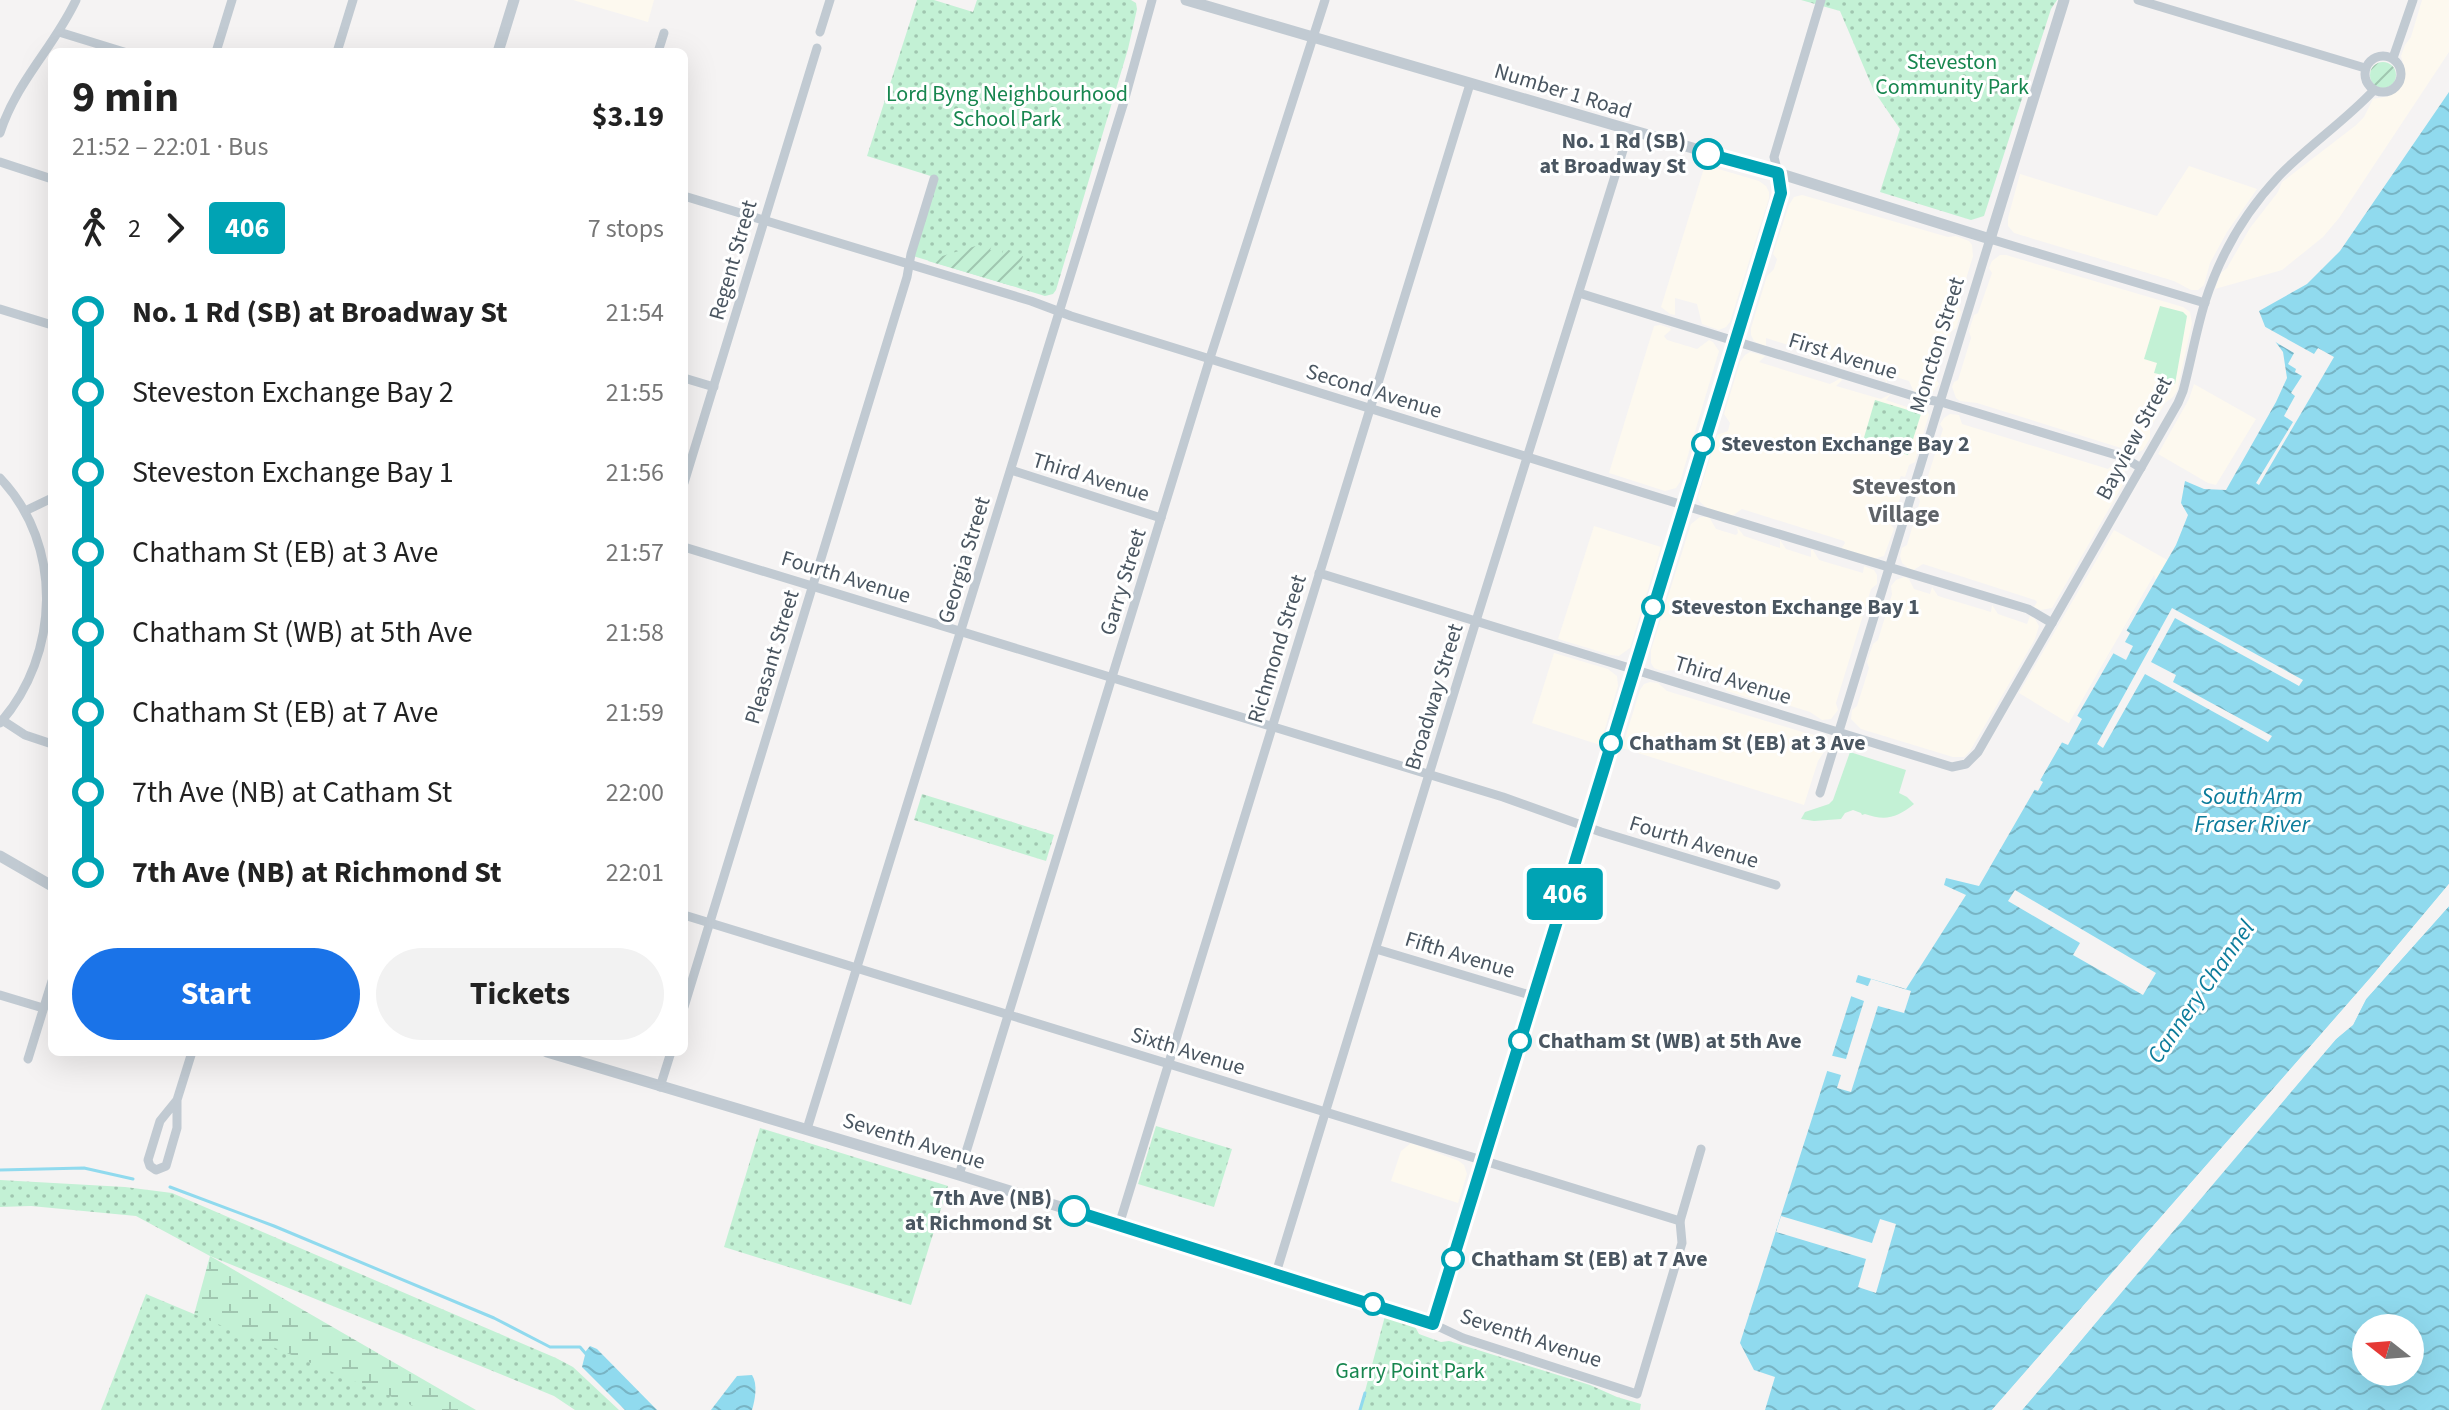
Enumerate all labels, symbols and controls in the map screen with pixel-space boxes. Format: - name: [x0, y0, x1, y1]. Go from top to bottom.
- park label: Steveston Community Park: [1875, 46, 2029, 103]
- street label: Number 1 Road: [1490, 55, 1636, 127]
- text: 9 min: [72, 66, 179, 129]
- park label: Lord Byng Neighbourhood School Park: [886, 78, 1128, 135]
- text: $3.19: [592, 95, 664, 138]
- place label: No. 1 Rd (SB) at Broadway St: [1540, 125, 1687, 182]
- text: 21:52 – 22:01 · Bus: [72, 128, 268, 165]
- marker: No. 1 Rd (SB) at Broadway St: [1693, 139, 1723, 169]
- street label: Regent Street: [701, 196, 766, 324]
- icon: walk: [72, 206, 116, 250]
- icon: forward: [153, 206, 197, 250]
- text: 406: [225, 208, 269, 248]
- text: 2: [128, 210, 141, 247]
- text: 7 stops: [588, 210, 664, 247]
- street label: Moncton Street: [1901, 273, 1973, 417]
- text: No. 1 Rd (SB) at Broadway St: [132, 291, 508, 334]
- text: 21:54: [606, 294, 664, 331]
- street label: First Avenue: [1785, 324, 1901, 388]
- street label: Second Avenue: [1302, 355, 1446, 427]
- street label: Bayview Street: [2088, 370, 2180, 506]
- text: Steveston Exchange Bay 2: [132, 371, 454, 414]
- text: 21:55: [606, 374, 664, 411]
- place label: Steveston Exchange Bay 2: [1721, 428, 1970, 460]
- marker: Steveston Exchange Bay 2: [1692, 433, 1714, 455]
- street label: Third Avenue: [1028, 444, 1154, 510]
- text: Steveston Exchange Bay 1: [132, 451, 454, 494]
- text: 21:56: [606, 454, 664, 491]
- district label: Steveston Village: [1852, 469, 1956, 532]
- street label: Georgia Street: [930, 492, 999, 627]
- street label: Garry Street: [1092, 524, 1155, 639]
- text: Chatham St (EB) at 3 Ave: [132, 531, 438, 574]
- text: 21:57: [606, 534, 664, 571]
- street label: Fourth Avenue: [777, 542, 915, 612]
- street label: Richmond Street: [1239, 570, 1315, 727]
- street label: Pleasant Street: [736, 585, 808, 728]
- place label: Steveston Exchange Bay 1: [1671, 591, 1920, 623]
- marker: Steveston Exchange Bay 1: [1642, 596, 1664, 618]
- text: Chatham St (WB) at 5th Ave: [132, 611, 473, 654]
- text: 21:58: [606, 614, 664, 651]
- street label: Broadway Street: [1397, 619, 1472, 774]
- street label: Third Avenue: [1670, 647, 1796, 713]
- text: Chatham St (EB) at 7 Ave: [132, 691, 438, 734]
- text: 21:59: [606, 694, 664, 731]
- place label: Chatham St (EB) at 3 Ave: [1629, 727, 1866, 759]
- marker: Chatham St (EB) at 3 Ave: [1600, 732, 1622, 754]
- text: 7th Ave (NB) at Catham St: [132, 771, 452, 814]
- text: 22:00: [606, 774, 664, 811]
- water label: South Arm Fraser River: [2194, 779, 2311, 842]
- street label: Fourth Avenue: [1625, 807, 1763, 877]
- text: 7th Ave (NB) at Richmond St: [132, 851, 502, 894]
- text: 22:01: [606, 854, 664, 891]
- line badge: 406: [1519, 868, 1611, 920]
- text: 406: [1543, 874, 1587, 914]
- water label: Cannery Channel: [2138, 913, 2264, 1071]
- street label: Fifth Avenue: [1401, 923, 1519, 987]
- button: Start: [72, 948, 360, 1040]
- button: Tickets: [376, 948, 664, 1040]
- street label: Sixth Avenue: [1127, 1018, 1249, 1084]
- place label: Chatham St (WB) at 5th Ave: [1538, 1025, 1802, 1057]
- marker: Chatham St (WB) at 5th Ave: [1509, 1030, 1531, 1052]
- street label: Seventh Avenue: [839, 1104, 989, 1178]
- place label: 7th Ave (NB) at Richmond St: [905, 1182, 1053, 1239]
- marker: 7th Ave (NB) at Richmond St: [1059, 1196, 1089, 1226]
- place label: Chatham St (EB) at 7 Ave: [1471, 1243, 1708, 1275]
- marker: Chatham St (EB) at 7 Ave: [1442, 1248, 1464, 1270]
- unlabelled marker: [1362, 1293, 1384, 1315]
- street label: Seventh Avenue: [1456, 1300, 1606, 1376]
- north arrow: [2352, 1314, 2424, 1386]
- map controls: [2352, 1314, 2424, 1386]
- park label: Garry Point Park: [1335, 1355, 1485, 1387]

